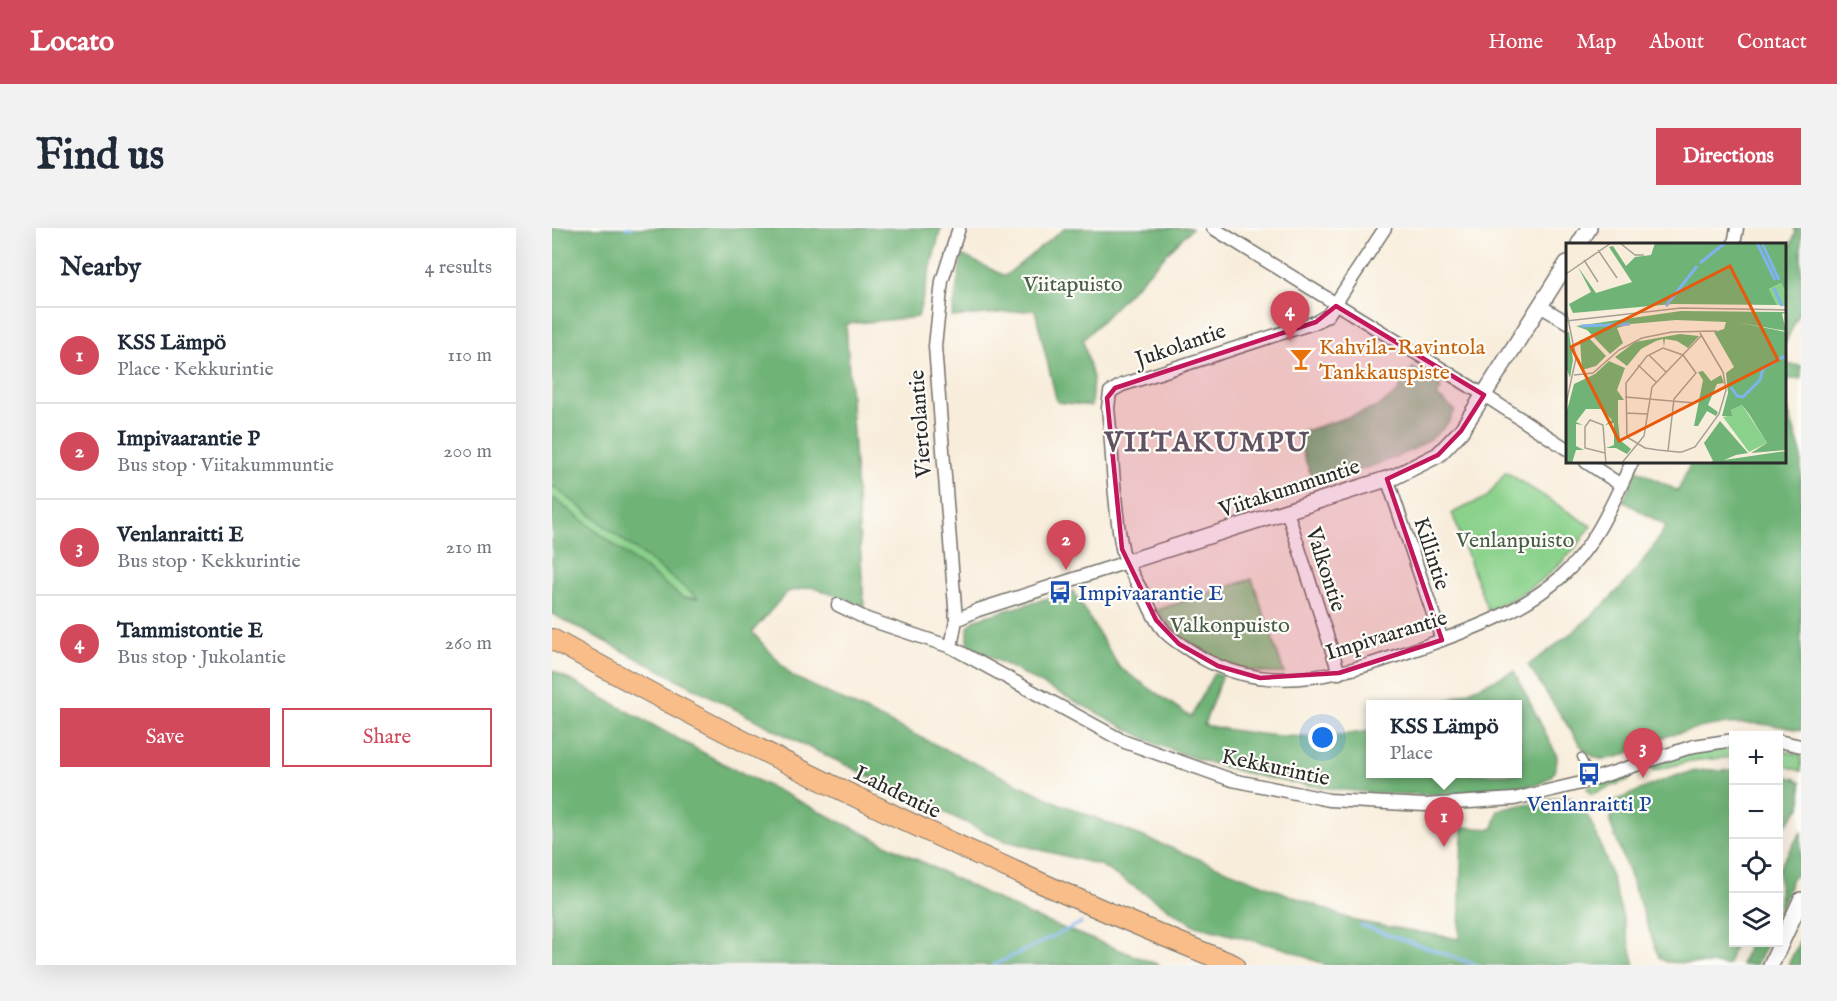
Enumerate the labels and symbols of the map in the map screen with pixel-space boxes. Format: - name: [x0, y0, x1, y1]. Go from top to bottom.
- inset map: [1566, 243, 1786, 464]
- park label: Viitapuisto: [1022, 271, 1123, 299]
- pin: 4: [1270, 291, 1310, 341]
- street label: Jukolantie: [1129, 317, 1230, 375]
- place label: Kahvila-Ravintola Tankkauspiste: [1319, 334, 1486, 387]
- bar icon: Kahvila-Ravintola Tankkauspiste: [1288, 346, 1314, 372]
- street label: Viertolantie: [903, 369, 939, 480]
- district label: VIITAKUMPU: [1103, 426, 1310, 461]
- street label: Viitakummuntie: [1215, 453, 1364, 525]
- street label: Killintie: [1406, 514, 1456, 594]
- pin: 2: [1046, 520, 1086, 570]
- street label: Valkontie: [1298, 523, 1352, 615]
- park label: Venlanpuisto: [1455, 527, 1574, 555]
- bus stop icon: Impivaarantie E: [1047, 579, 1073, 605]
- place label: Impivaarantie E: [1078, 580, 1223, 608]
- street label: Impivaarantie: [1323, 604, 1451, 668]
- park label: Valkonpuisto: [1169, 612, 1290, 640]
- your location: [1308, 723, 1337, 752]
- pin: 3: [1624, 728, 1662, 778]
- street label: Kekkurintie: [1219, 743, 1332, 793]
- street label: Lahdentie: [849, 760, 945, 826]
- bus stop icon: Venlanraitti P: [1576, 761, 1602, 787]
- place label: Venlanraitti P: [1526, 791, 1651, 819]
- pin: 1: [1424, 798, 1464, 847]

